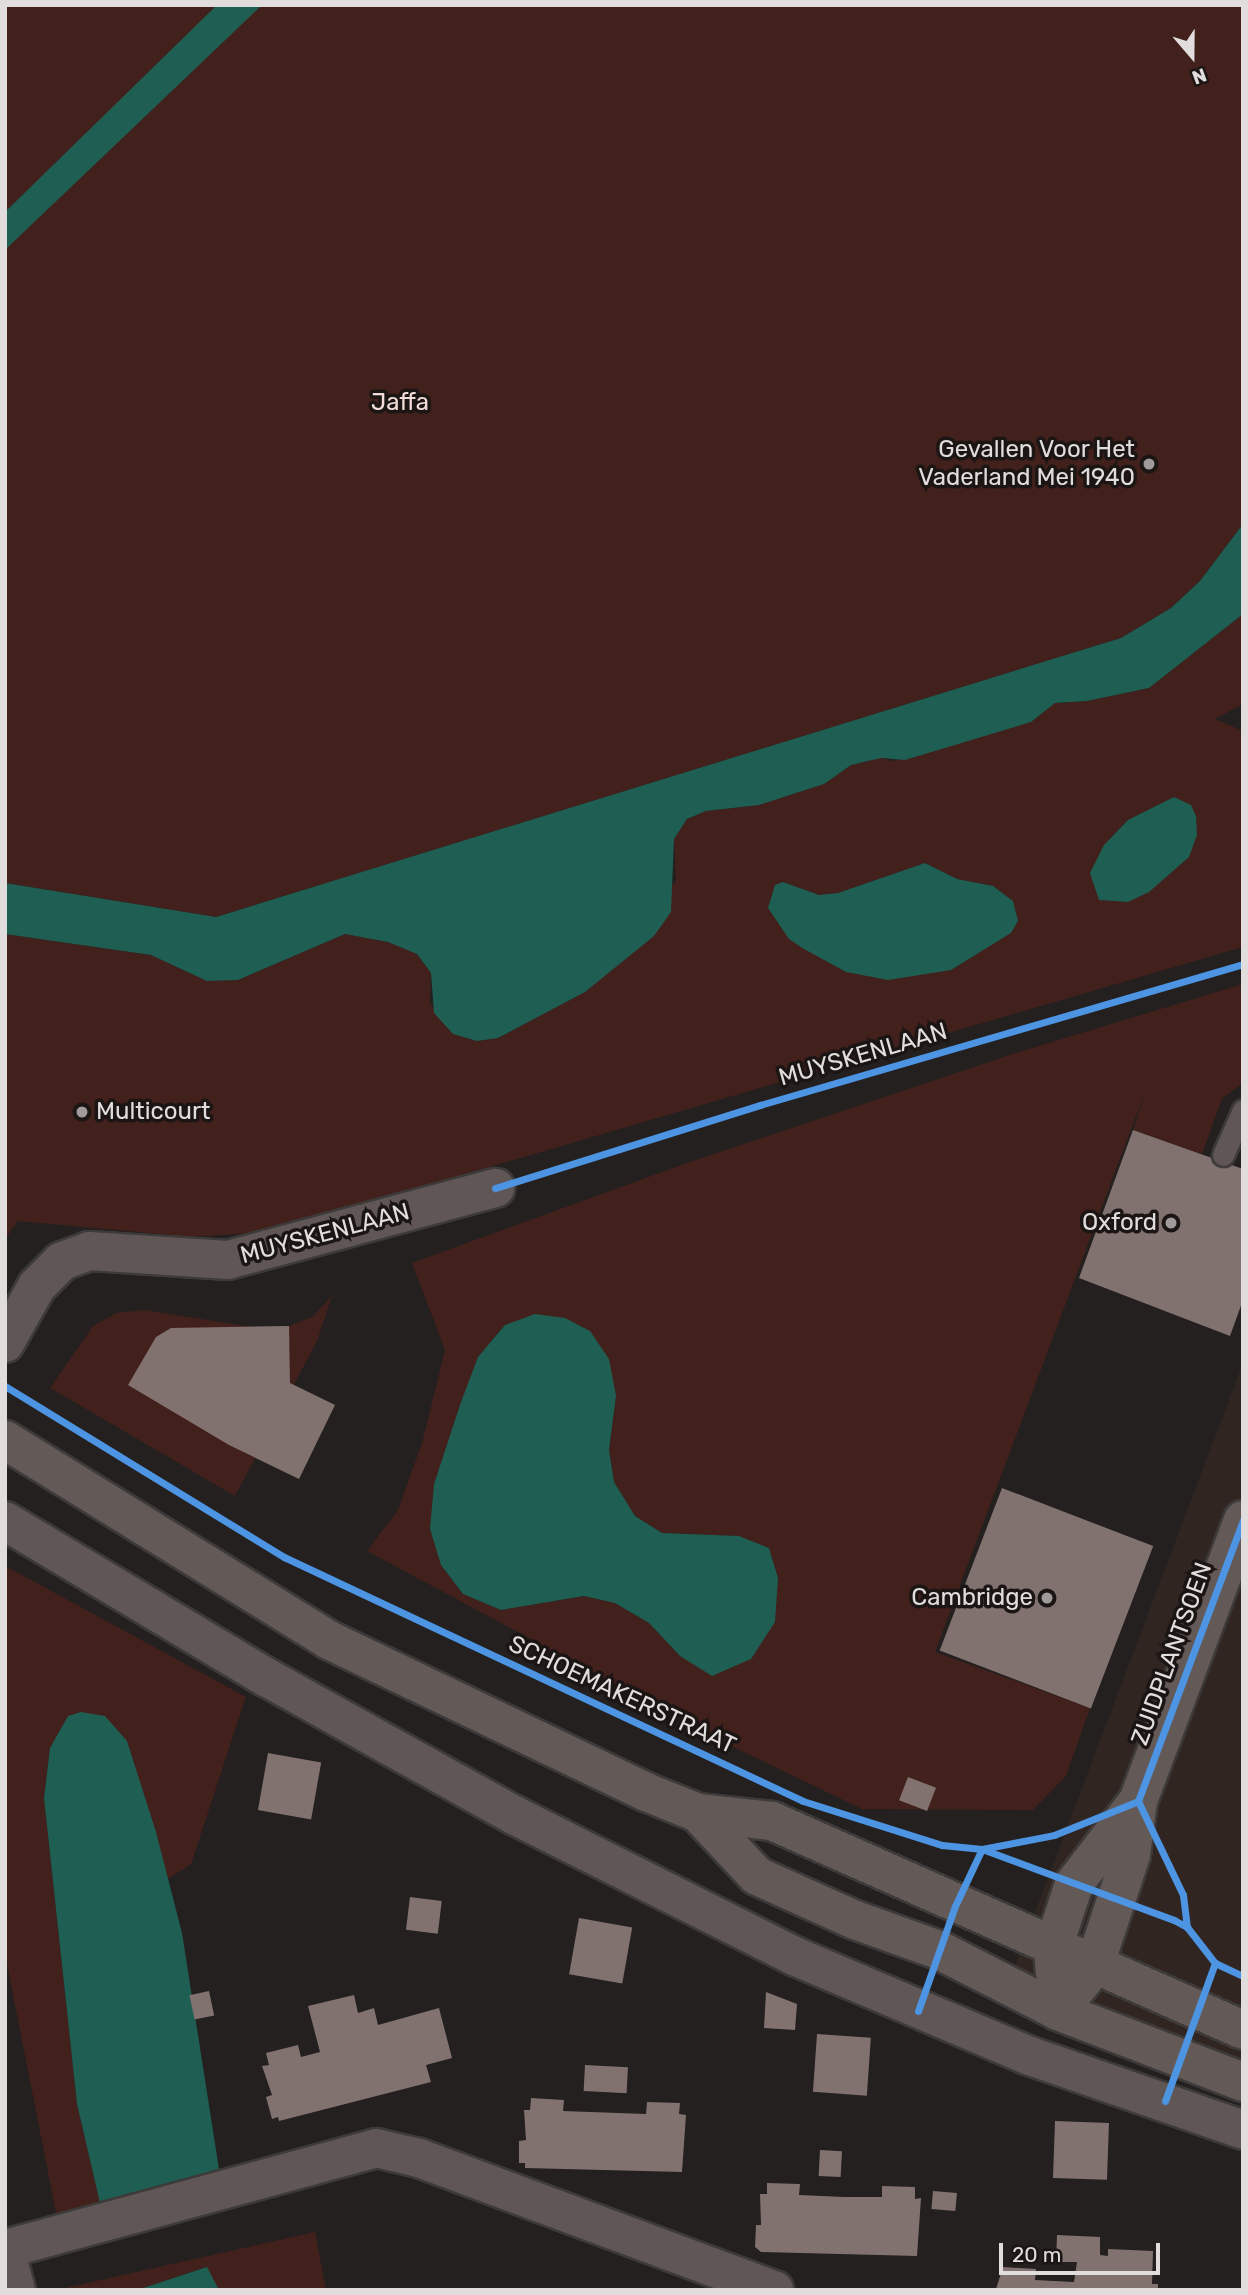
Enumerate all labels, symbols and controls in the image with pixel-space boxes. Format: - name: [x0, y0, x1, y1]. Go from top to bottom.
- north arrow: [1157, 21, 1227, 91]
- text: N: [1189, 63, 1210, 89]
- park label: Jaffa: [371, 389, 429, 417]
- place label: Gevallen Voor Het Vaderland Mei 1940: [918, 436, 1135, 492]
- marker: Gevallen Voor Het Vaderland Mei 1940: [1141, 456, 1157, 472]
- street label: MUYSKENLAAN: [776, 1017, 950, 1093]
- place label: Multicourt: [96, 1098, 211, 1126]
- marker: Multicourt: [74, 1104, 90, 1120]
- street label: MUYSKENLAAN: [237, 1198, 413, 1270]
- place label: Oxford: [1082, 1209, 1157, 1237]
- marker: Oxford: [1163, 1215, 1179, 1231]
- street label: ZUIDPLANTSOEN: [1126, 1559, 1218, 1749]
- place label: Cambridge: [911, 1584, 1033, 1612]
- marker: Cambridge: [1039, 1590, 1055, 1606]
- street label: SCHOEMAKERSTRAAT: [504, 1630, 740, 1760]
- scale bar: [1003, 2228, 1164, 2272]
- text: 20 m: [1012, 2242, 1061, 2267]

